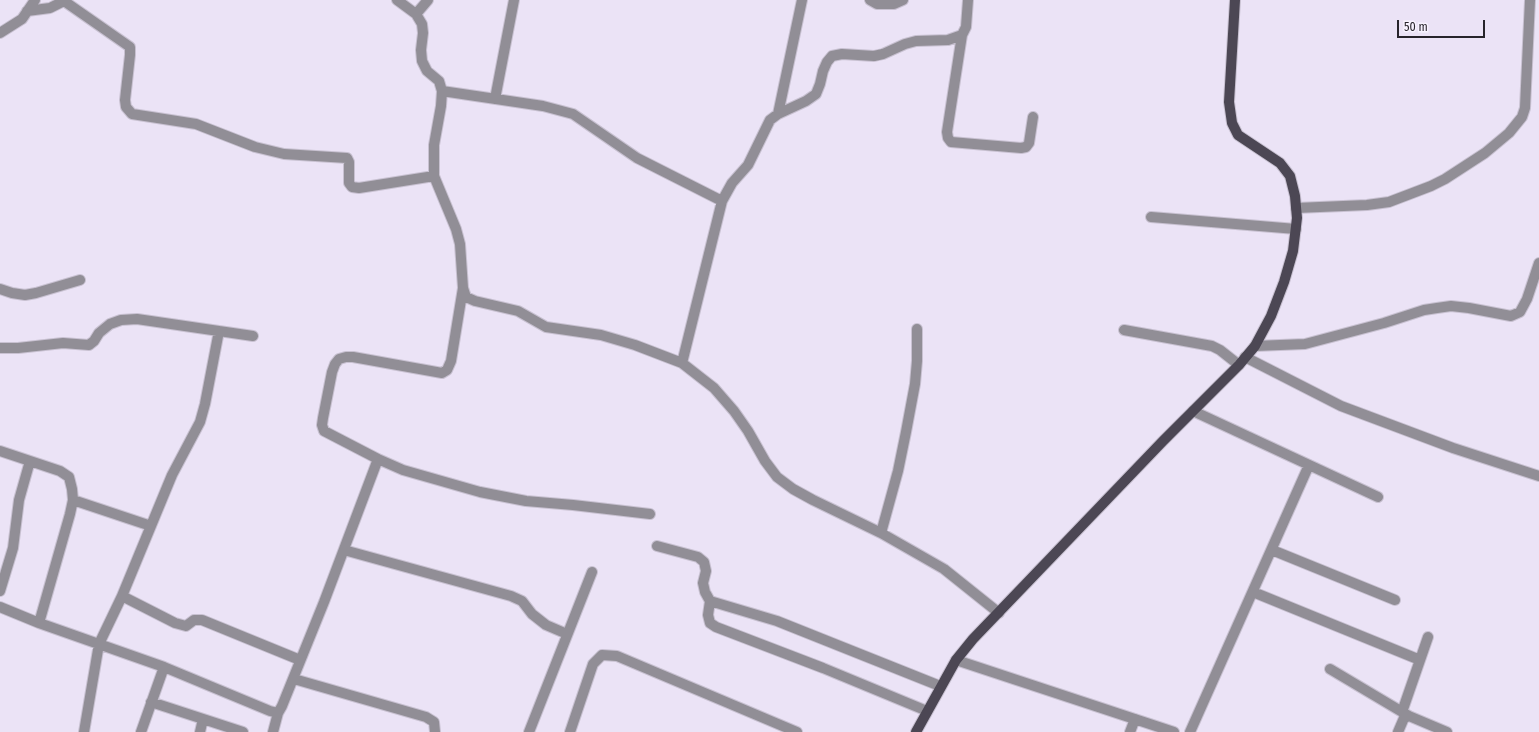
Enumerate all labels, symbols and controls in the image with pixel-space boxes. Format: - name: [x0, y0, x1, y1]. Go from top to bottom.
- scale bar: [1399, 12, 1487, 38]
- text: 50 m: [1404, 20, 1428, 34]

